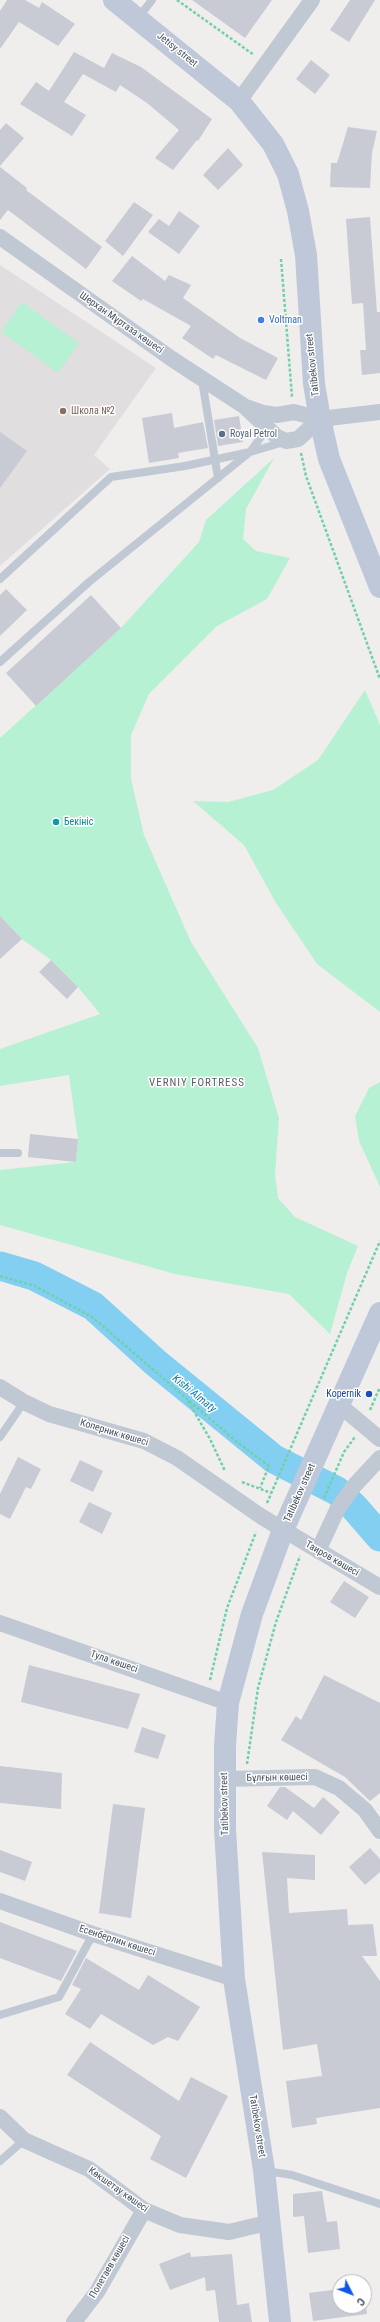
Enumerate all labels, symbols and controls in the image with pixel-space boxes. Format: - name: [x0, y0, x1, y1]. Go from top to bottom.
- street label: Jetisy street: [154, 30, 200, 70]
- street label: Шерхан Мұртаза көшесі: [77, 290, 165, 356]
- place label: Voltman: [269, 314, 302, 326]
- marker: Voltman: [256, 315, 266, 325]
- street label: Tatibekov street: [304, 333, 322, 397]
- place label: Школа №2: [71, 405, 115, 417]
- marker: Школа №2: [58, 406, 68, 416]
- place label: Royal Petrol: [230, 428, 277, 440]
- marker: Royal Petrol: [217, 429, 227, 439]
- place label: Бекініс: [64, 816, 93, 828]
- marker: Бекініс: [51, 817, 61, 827]
- district label: VERNIY FORTRESS: [149, 1076, 245, 1090]
- water label: Kіshі Almaty: [169, 1372, 219, 1416]
- place label: Kopernik: [326, 1388, 361, 1400]
- marker: Kopernik: [364, 1389, 374, 1399]
- street label: Коперник көшесі: [78, 1417, 150, 1449]
- street label: Tatibekov street: [282, 1462, 318, 1524]
- street label: Таиров көшесі: [303, 1539, 361, 1579]
- street label: Тула көшесі: [89, 1648, 139, 1676]
- street label: Бұлғын көшесі: [246, 1771, 308, 1785]
- street label: Tatibekov street: [218, 1772, 232, 1836]
- street label: Есенберлин көшесі: [77, 1923, 157, 1959]
- street label: Tatibekov street: [246, 2094, 268, 2158]
- street label: Көкшетау көшесі: [86, 2165, 150, 2215]
- street label: Полетаев көшесі: [87, 2234, 133, 2300]
- north arrow: [332, 2274, 372, 2314]
- text: С: [354, 2295, 367, 2308]

